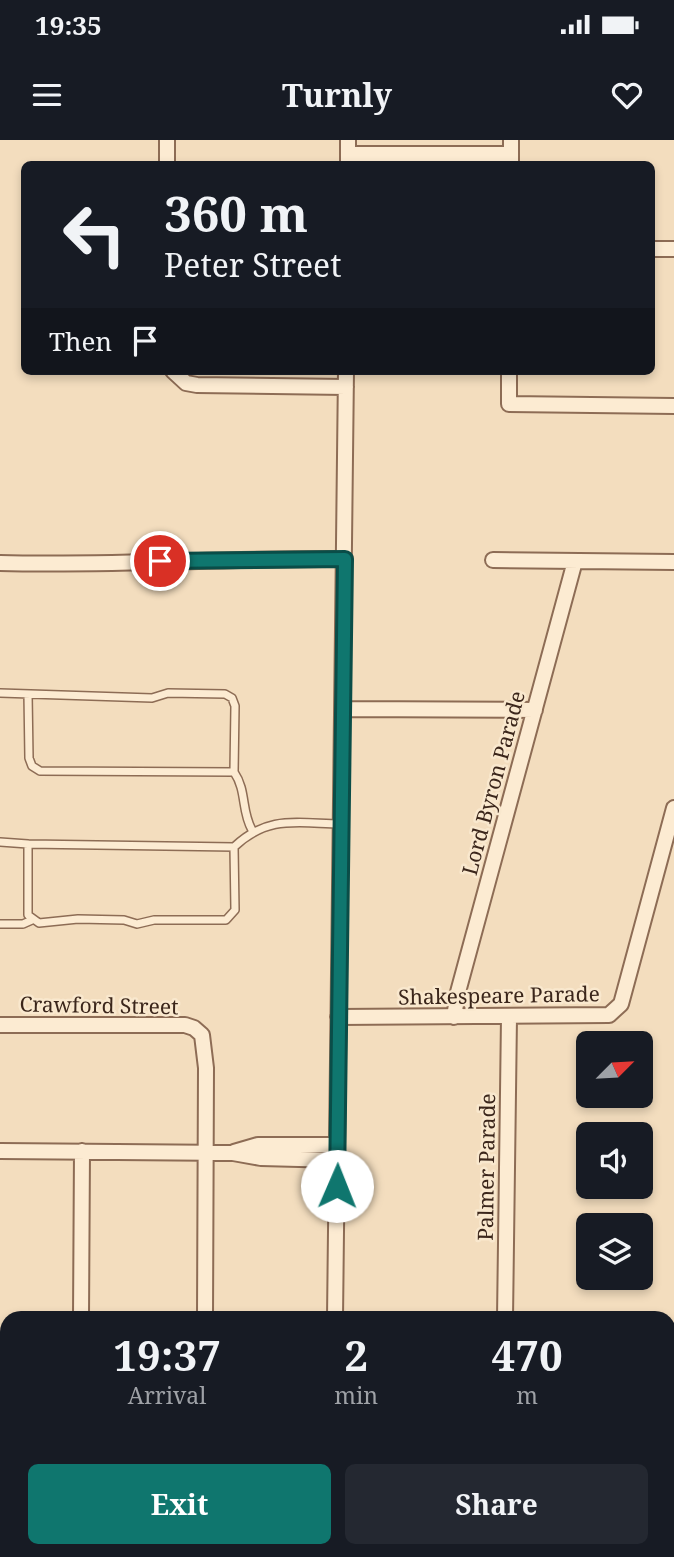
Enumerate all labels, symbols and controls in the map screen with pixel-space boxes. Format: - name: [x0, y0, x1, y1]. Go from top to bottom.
- text: 19:35: [35, 7, 102, 43]
- text: Turnly: [282, 73, 392, 116]
- icon: menu: [28, 76, 66, 114]
- icon: heart: [608, 76, 646, 114]
- text: 360 m: [164, 180, 308, 246]
- icon: left: [49, 189, 140, 280]
- text: Peter Street: [164, 243, 341, 286]
- icon: arrive: [126, 322, 164, 360]
- text: Then: [49, 323, 112, 359]
- pin: [130, 531, 190, 591]
- icon: arrive: [141, 542, 179, 580]
- street label: Lord Byron Parade: [455, 688, 531, 878]
- street label: Shakespeare Parade: [398, 979, 600, 1011]
- street label: Crawford Street: [19, 990, 179, 1020]
- north arrow: [576, 1031, 653, 1108]
- map controls: [576, 1031, 653, 1290]
- street label: Palmer Parade: [471, 1093, 501, 1241]
- button: sound: [576, 1122, 653, 1199]
- position arrow: [300, 1149, 374, 1223]
- button: layers: [576, 1213, 653, 1290]
- text: 19:37: [113, 1326, 221, 1383]
- text: 2: [344, 1326, 368, 1383]
- text: 470: [491, 1326, 563, 1383]
- text: Arrival: [128, 1379, 206, 1411]
- text: min: [334, 1379, 378, 1411]
- text: m: [516, 1379, 538, 1411]
- button: Exit: [28, 1464, 331, 1544]
- button: Share: [345, 1464, 648, 1544]

